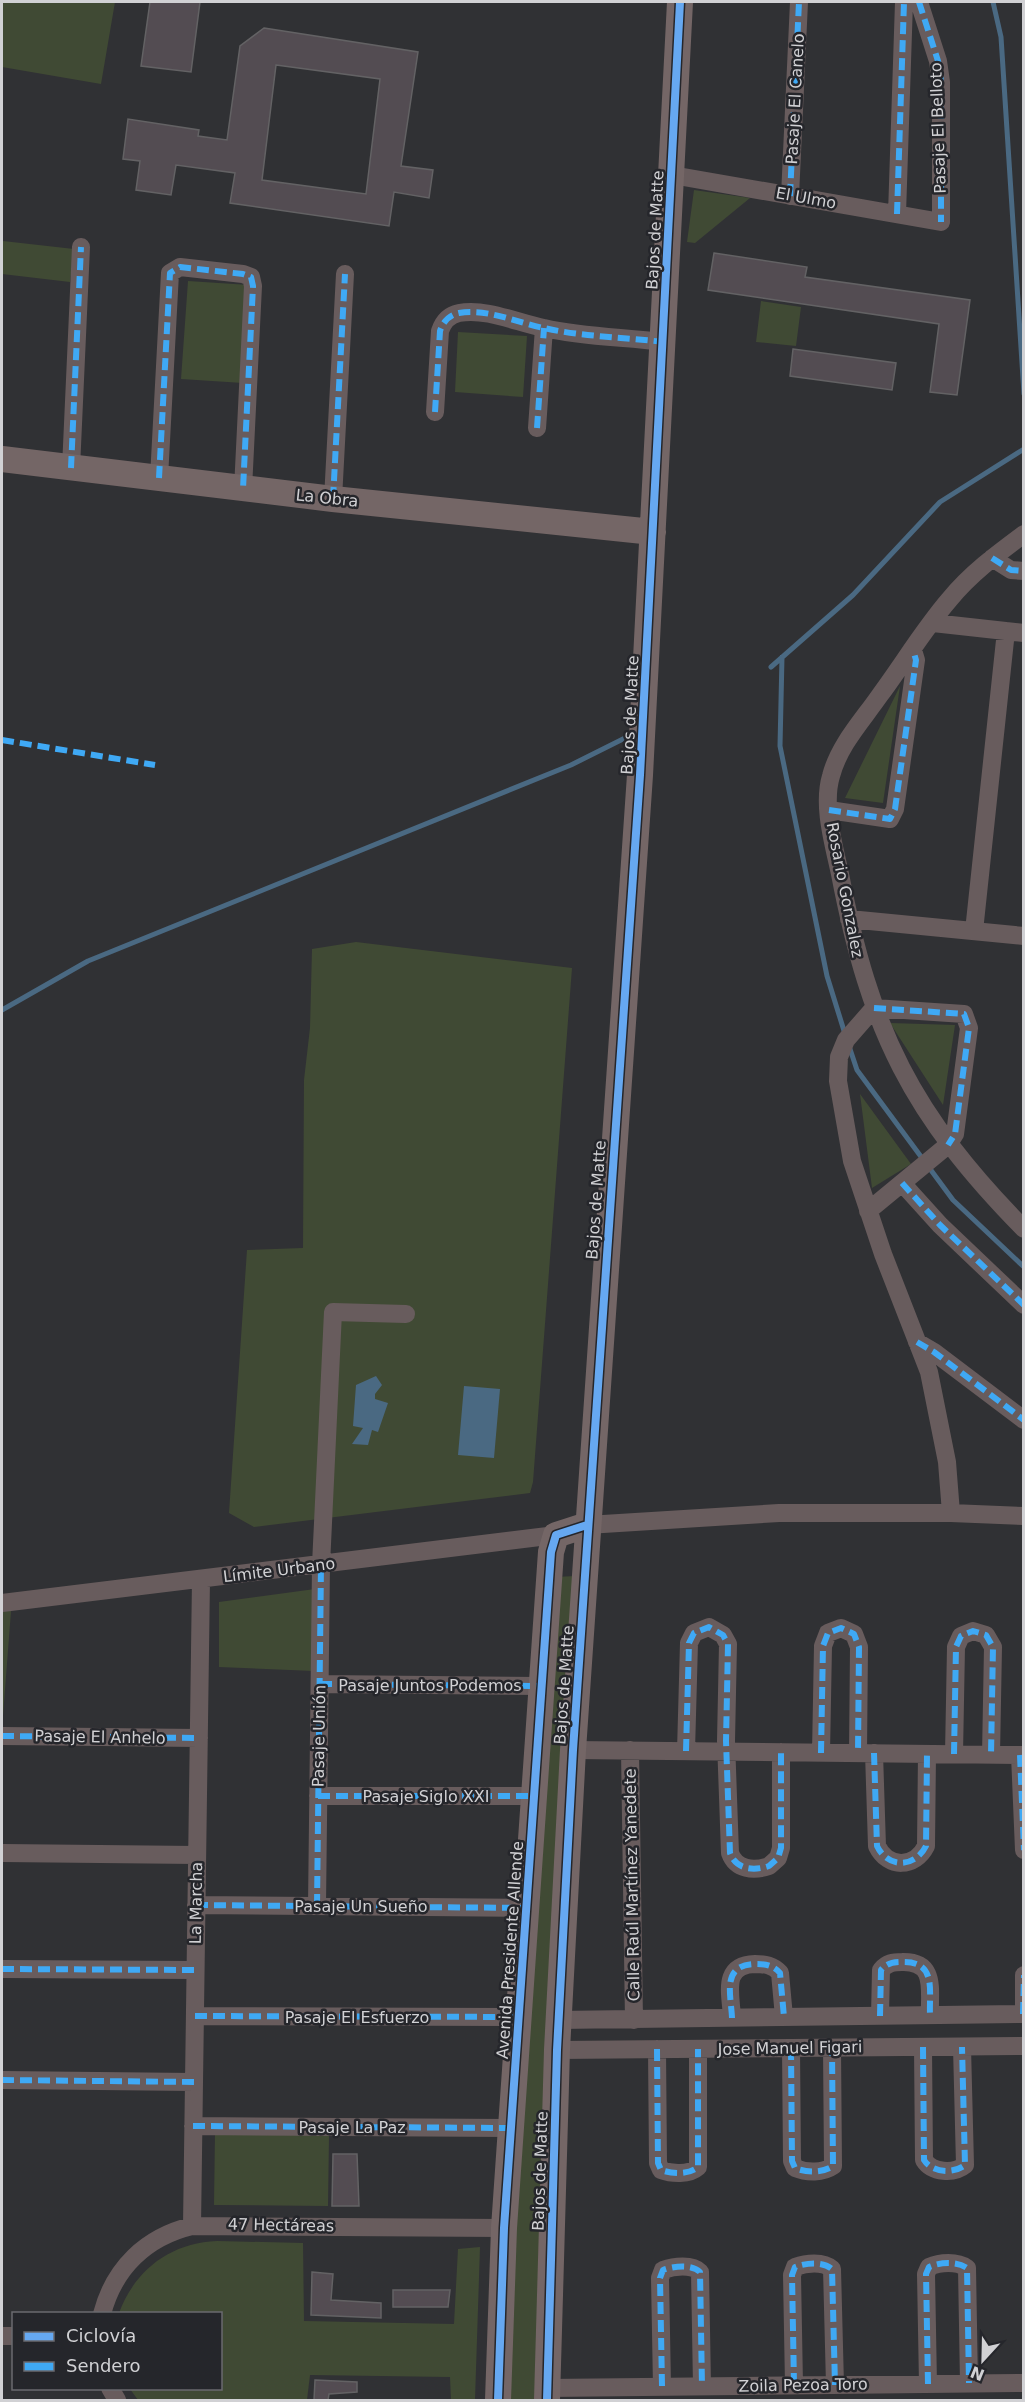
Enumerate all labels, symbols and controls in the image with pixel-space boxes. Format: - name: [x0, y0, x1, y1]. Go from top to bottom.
- street label: Pasaje El Canelo: [782, 33, 808, 165]
- street label: Pasaje El Belloto: [926, 62, 950, 194]
- street label: Bajos de Matte: [642, 170, 668, 290]
- street label: El Ulmo: [774, 183, 838, 213]
- street label: La Obra: [295, 485, 359, 511]
- street label: Bajos de Matte: [617, 655, 643, 775]
- street label: Rosario Gonzalez: [823, 821, 867, 959]
- street label: Bajos de Matte: [582, 1140, 610, 1260]
- street label: Límite Urbano: [222, 1554, 336, 1586]
- street label: Bajos de Matte: [550, 1625, 578, 1745]
- street label: Pasaje Juntos Podemos: [338, 1676, 522, 1695]
- street label: Pasaje Unión: [309, 1685, 329, 1787]
- street label: Pasaje El Anhelo: [34, 1726, 166, 1748]
- street label: Calle Raúl Martínez Yanedete: [620, 1768, 644, 2002]
- street label: Pasaje Siglo XXI: [363, 1787, 489, 1806]
- street label: Avenida Presidente Allende: [493, 1840, 527, 2060]
- street label: La Marcha: [186, 1862, 206, 1944]
- street label: Pasaje Un Sueño: [294, 1897, 428, 1916]
- street label: Pasaje El Esfuerzo: [285, 2008, 429, 2027]
- street label: Jose Manuel Figari: [717, 2037, 862, 2059]
- street label: Bajos de Matte: [528, 2111, 552, 2231]
- street label: Pasaje La Paz: [298, 2118, 406, 2137]
- street label: 47 Hectáreas: [228, 2215, 334, 2235]
- legend: [12, 2312, 222, 2390]
- text: Ciclovía: [66, 2325, 136, 2346]
- north arrow: [953, 2330, 1013, 2390]
- text: Sendero: [66, 2355, 140, 2376]
- text: N: [968, 2362, 987, 2385]
- street label: Zoila Pezoa Toro: [738, 2374, 868, 2396]

